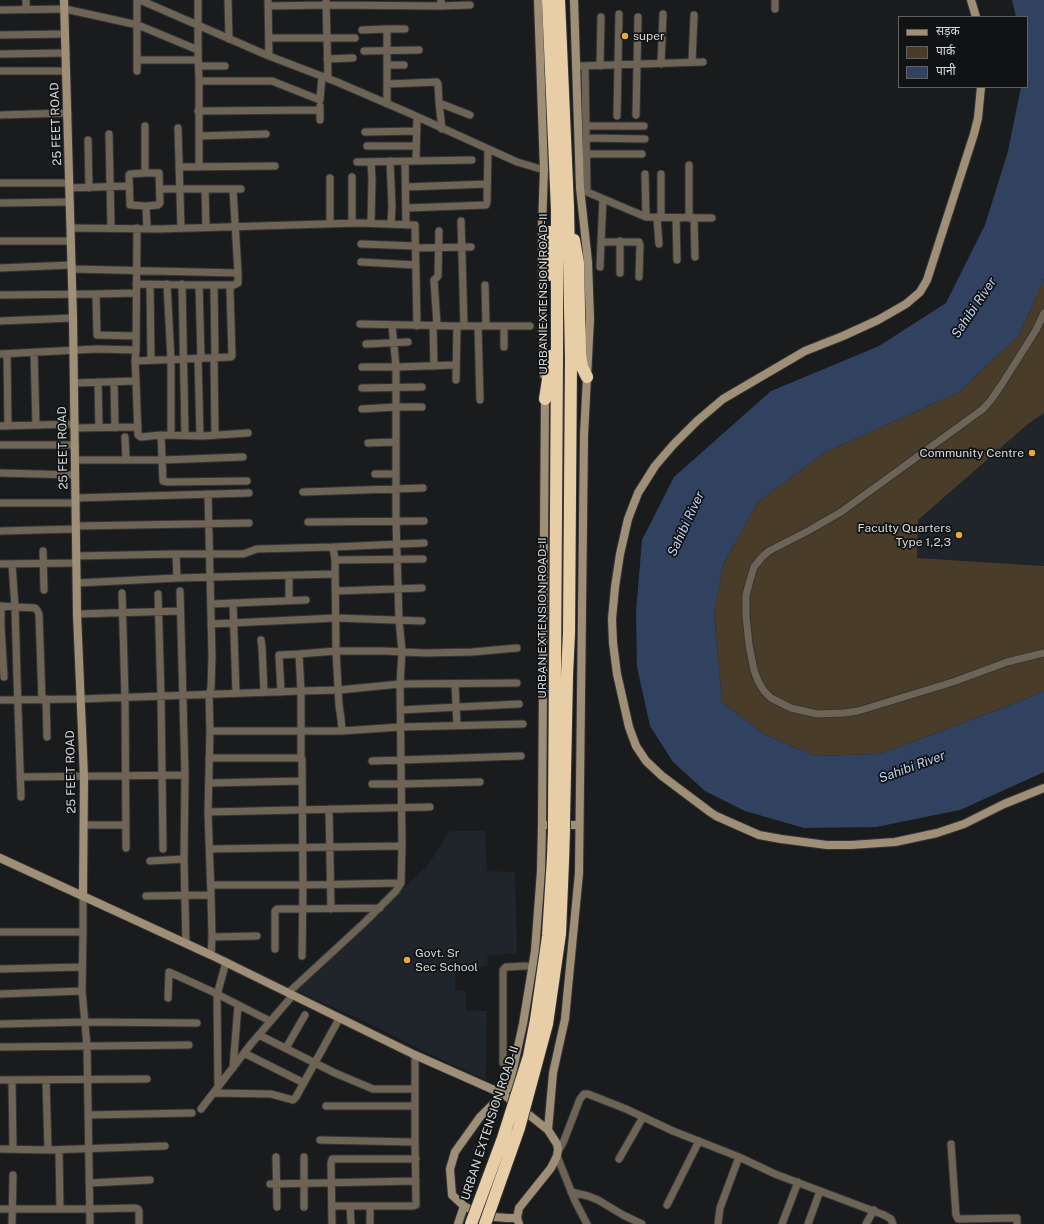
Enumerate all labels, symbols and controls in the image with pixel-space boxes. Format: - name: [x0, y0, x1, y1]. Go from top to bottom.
- legend: [898, 16, 1028, 88]
- text: सड़क: [936, 24, 960, 38]
- place label: super: [633, 29, 665, 43]
- marker: super: [620, 31, 630, 41]
- text: पार्क: [936, 44, 955, 58]
- text: पानी: [936, 64, 956, 78]
- street label: 25 FEET ROAD: [47, 82, 65, 166]
- street label: URBAN EXTENSION ROAD-II: [536, 213, 550, 375]
- water label: Sahibi River: [948, 275, 1000, 341]
- street label: 25 FEET ROAD: [55, 406, 71, 490]
- place label: Community Centre: [920, 446, 1024, 460]
- marker: Community Centre: [1027, 448, 1037, 458]
- water label: Sahibi River: [664, 489, 708, 559]
- place label: Faculty Quarters Type 1,2,3: [858, 521, 951, 549]
- marker: Faculty Quarters Type 1,2,3: [954, 530, 964, 540]
- street label: URBAN EXTENSION ROAD-II: [535, 537, 549, 699]
- street label: 25 FEET ROAD: [63, 730, 79, 814]
- water label: Sahibi River: [877, 748, 947, 786]
- place label: Govt. Sr Sec School: [415, 946, 478, 974]
- marker: Govt. Sr Sec School: [402, 955, 412, 965]
- street label: URBAN EXTENSION ROAD-II: [458, 1044, 522, 1202]

